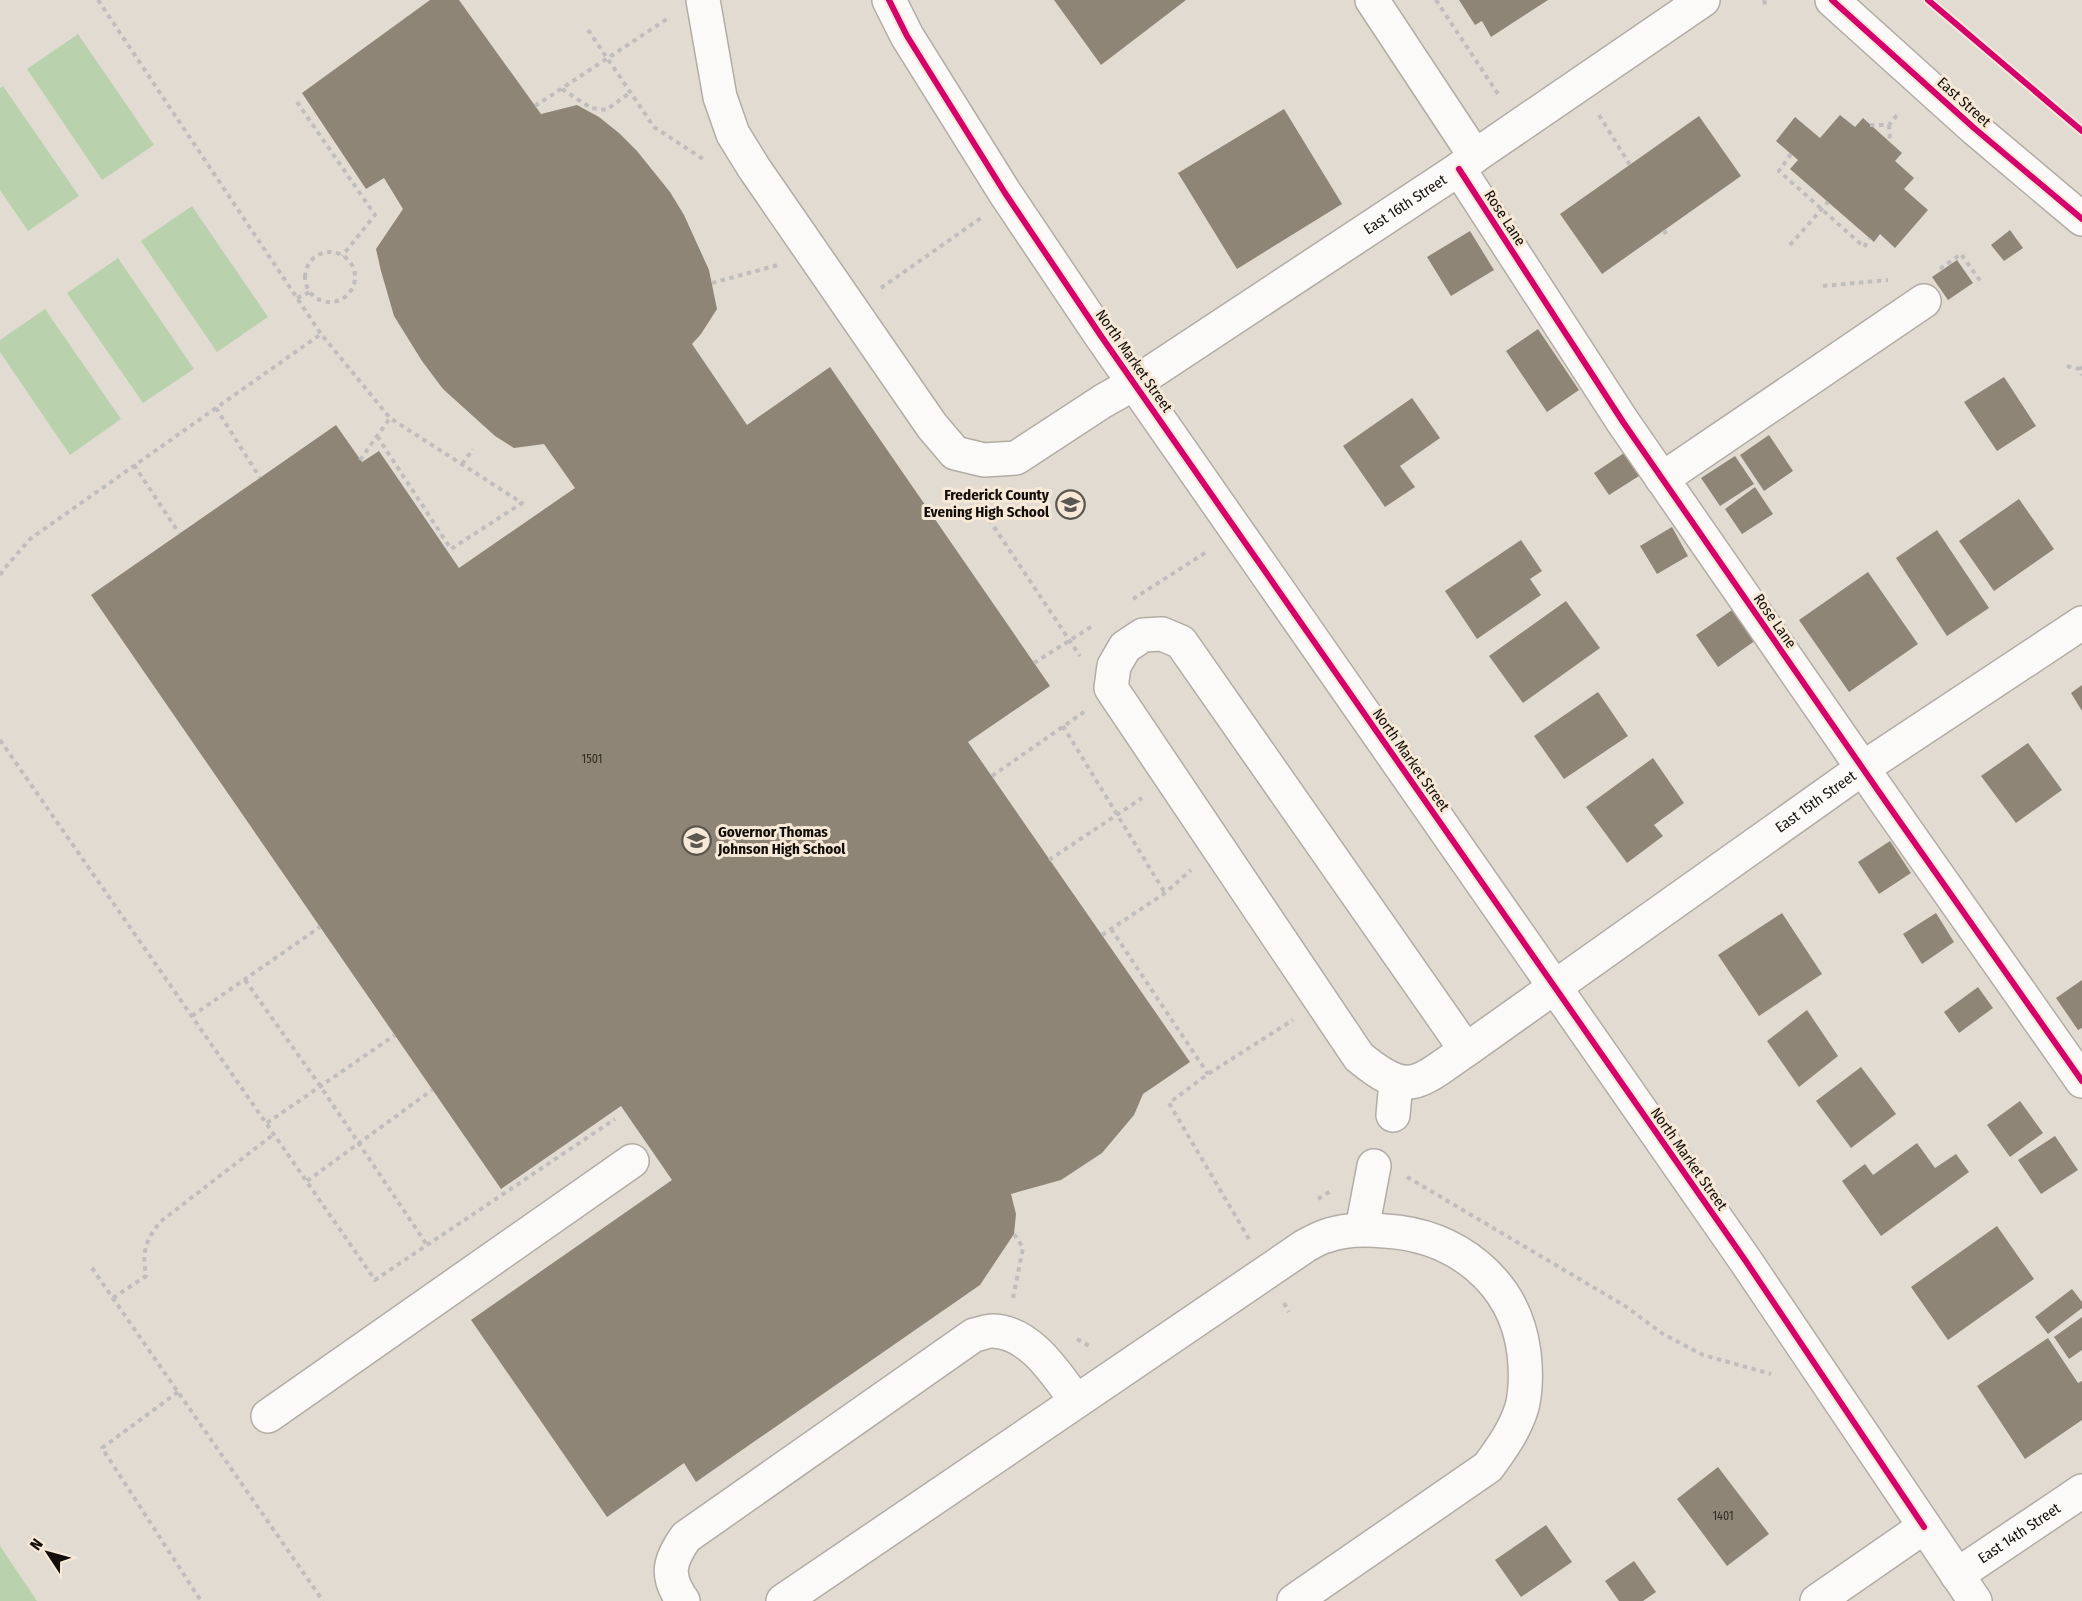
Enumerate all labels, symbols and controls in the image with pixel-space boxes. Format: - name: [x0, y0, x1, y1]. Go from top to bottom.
- street label: East Street: [1934, 73, 1995, 131]
- street label: East 16th Street: [1360, 171, 1450, 238]
- street label: Rose Lane: [1480, 187, 1530, 249]
- street label: North Market Street: [1092, 306, 1176, 416]
- place label: Frederick County Evening High School: [924, 486, 1050, 521]
- school or university icon: Frederick County Evening High School: [1054, 488, 1086, 520]
- street label: Rose Lane: [1750, 590, 1800, 652]
- street label: North Market Street: [1369, 705, 1453, 815]
- house number: 1501: [582, 752, 602, 766]
- street label: East 15th Street: [1772, 767, 1860, 836]
- place label: Governor Thomas Johnson High School: [717, 823, 846, 858]
- school or university icon: Governor Thomas Johnson High School: [681, 825, 713, 857]
- street label: North Market Street: [1647, 1104, 1731, 1214]
- street label: East 14th Street: [1975, 1499, 2064, 1567]
- house number: 1401: [1712, 1509, 1734, 1523]
- north arrow: [18, 1523, 78, 1583]
- text: N: [26, 1535, 47, 1554]

